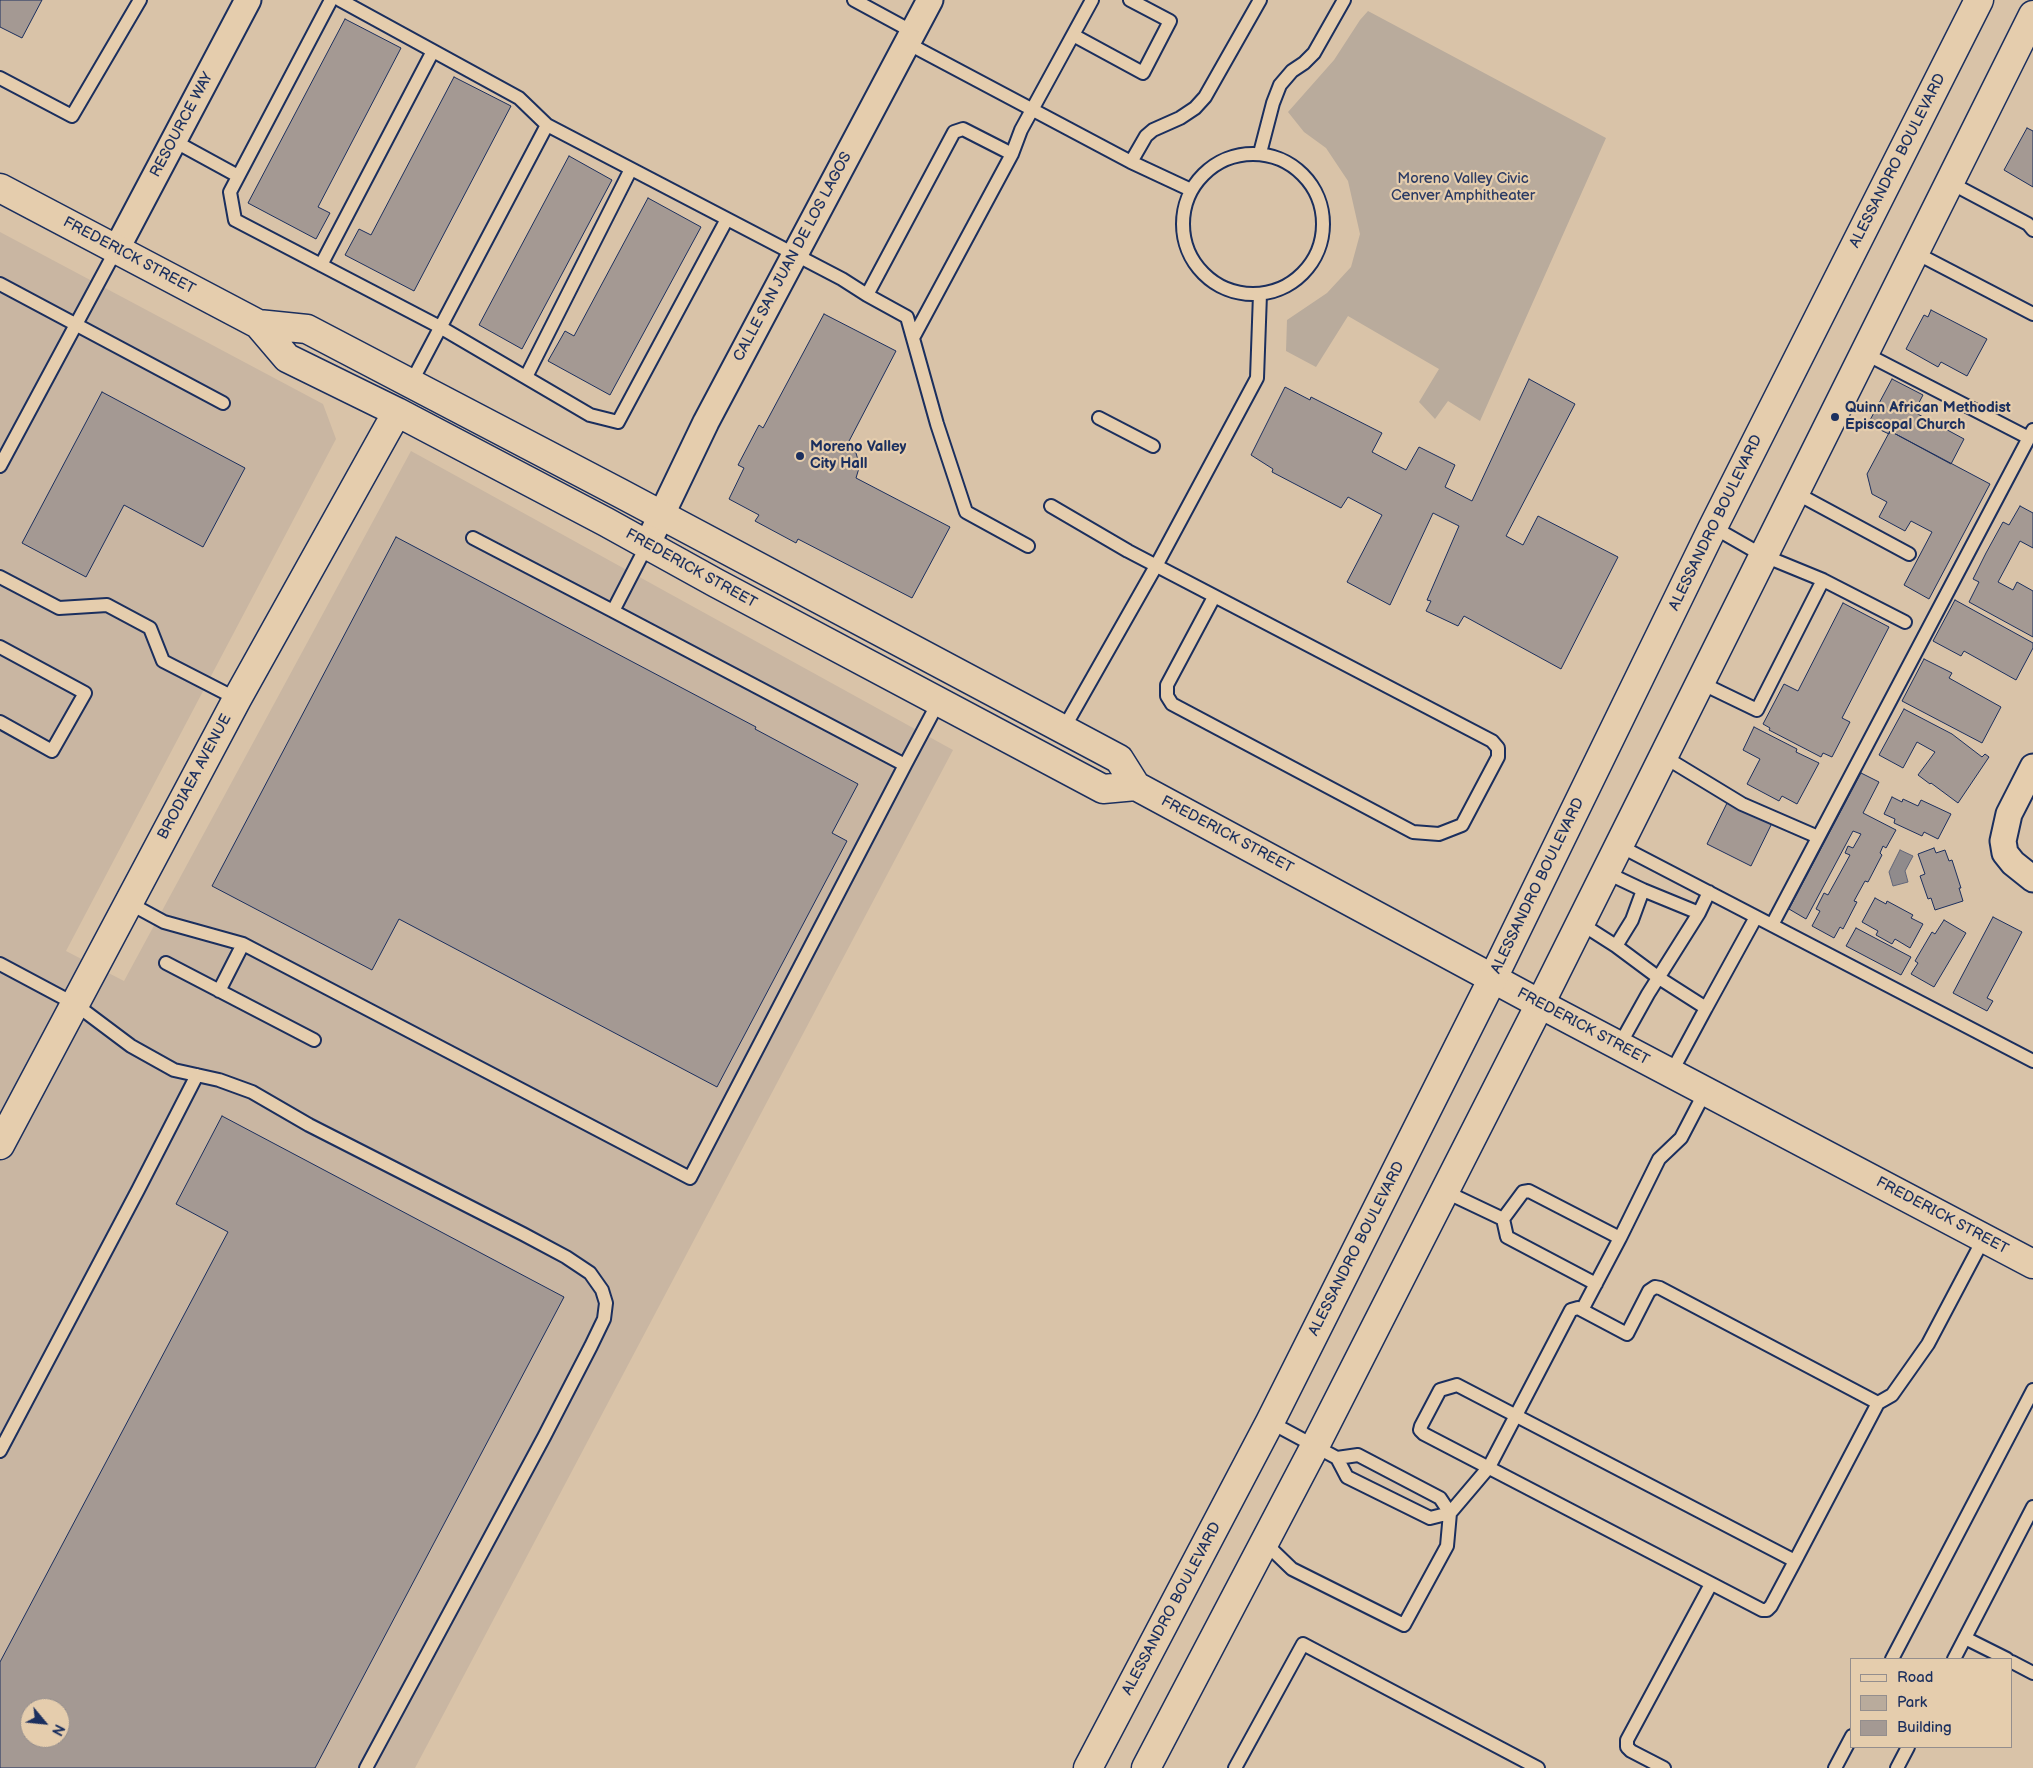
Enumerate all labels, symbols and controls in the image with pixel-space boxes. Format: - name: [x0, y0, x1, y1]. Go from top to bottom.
- street label: RESOURCE WAY: [147, 69, 217, 181]
- street label: ALESSANDRO BOULEVARD: [1846, 71, 1950, 251]
- street label: CALLE SAN JUAN DE LOS LAGOS: [730, 149, 856, 365]
- park label: Moreno Valley Civic Cenver Amphitheater: [1391, 170, 1535, 205]
- street label: FREDERICK STREET: [60, 213, 198, 299]
- place label: Quinn African Methodist Episcopal Church: [1845, 399, 2011, 434]
- marker: Quinn African Methodist Episcopal Church: [1829, 411, 1841, 423]
- street label: ALESSANDRO BOULEVARD: [1666, 432, 1766, 614]
- place label: Moreno Valley City Hall: [810, 438, 906, 473]
- marker: Moreno Valley City Hall: [794, 450, 806, 462]
- street label: FREDERICK STREET: [622, 525, 760, 613]
- street label: BRODIAEA AVENUE: [154, 711, 236, 843]
- street label: FREDERICK STREET: [1158, 792, 1296, 878]
- street label: ALESSANDRO BOULEVARD: [1488, 795, 1588, 977]
- street label: FREDERICK STREET: [1514, 984, 1652, 1070]
- street label: ALESSANDRO BOULEVARD: [1305, 1159, 1409, 1339]
- street label: FREDERICK STREET: [1873, 1173, 2011, 1259]
- street label: ALESSANDRO BOULEVARD: [1119, 1519, 1225, 1699]
- legend: [1850, 1658, 2013, 1748]
- text: Road: [1897, 1668, 1933, 1687]
- text: Park: [1897, 1693, 1927, 1712]
- north arrow: [20, 1698, 70, 1748]
- text: Building: [1897, 1718, 1952, 1737]
- text: N: [48, 1721, 68, 1738]

